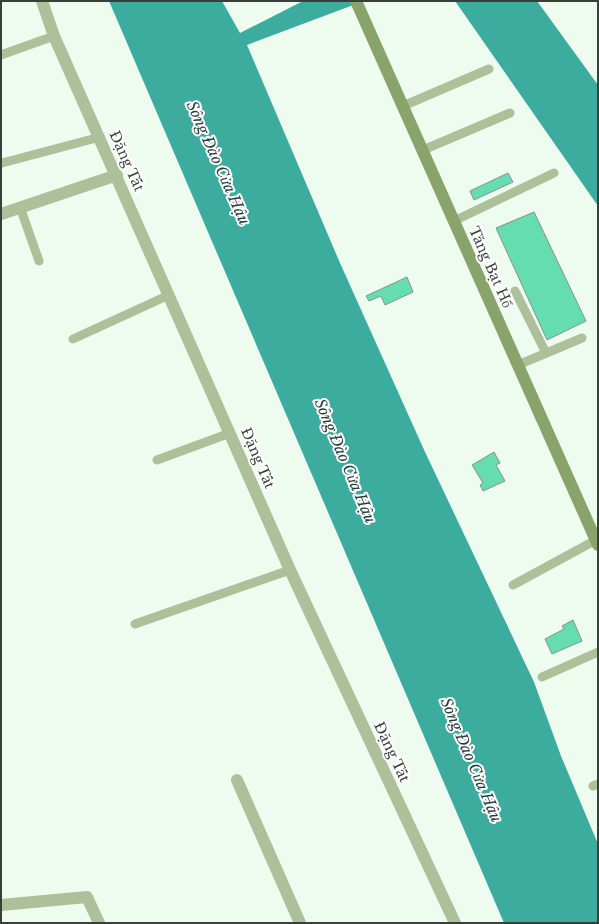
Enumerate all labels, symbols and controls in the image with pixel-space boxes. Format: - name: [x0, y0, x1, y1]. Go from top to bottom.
- water label: Sông Đào Cửa Hậu: [183, 98, 254, 228]
- street label: Đặng Tất: [106, 128, 149, 195]
- street label: Tăng Bạt Hổ: [465, 224, 517, 310]
- water label: Sông Đào Cửa Hậu: [311, 396, 380, 526]
- street label: Đặng Tất: [237, 425, 279, 492]
- water label: Sông Đào Cửa Hậu: [437, 695, 506, 825]
- street label: Đặng Tất: [370, 719, 414, 786]

